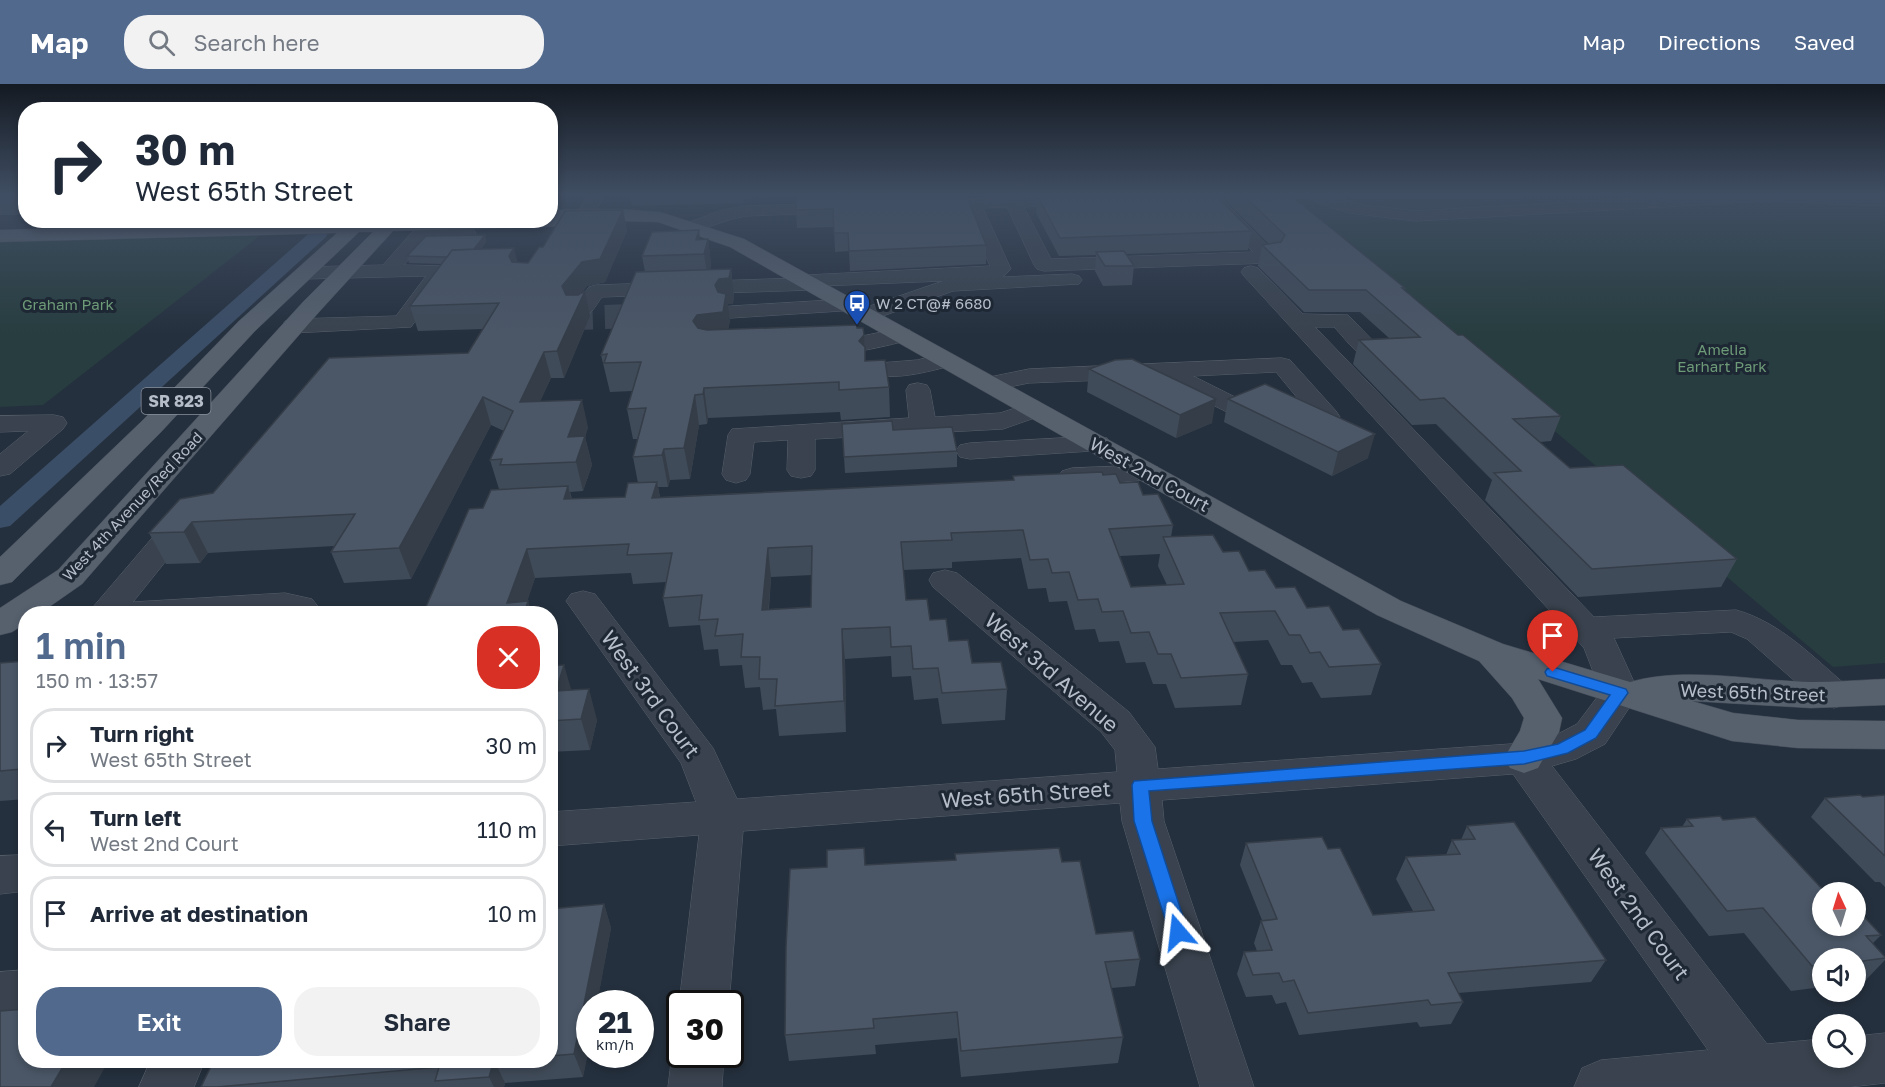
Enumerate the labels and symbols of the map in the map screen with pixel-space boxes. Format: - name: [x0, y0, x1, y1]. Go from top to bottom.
- bus stop icon: W 2 CT@# 6680: [842, 288, 872, 326]
- place label: W 2 CT@# 6680: [876, 294, 992, 312]
- park label: Graham Park: [22, 295, 114, 313]
- park label: Amelia Earhart Park: [1677, 340, 1767, 375]
- road number: SR 823: [142, 388, 210, 414]
- street label: West 4th Avenue/Red Road: [58, 428, 206, 584]
- street label: West 2nd Court: [1086, 432, 1214, 516]
- street label: West 3rd Avenue: [980, 607, 1124, 737]
- pin: [1527, 610, 1578, 672]
- street label: West 3rd Court: [596, 625, 706, 763]
- street label: West 65th Street: [1680, 678, 1826, 706]
- street label: West 65th Street: [940, 775, 1112, 813]
- street label: West 2nd Court: [1583, 843, 1695, 985]
- north arrow: [1812, 882, 1866, 936]
- position arrow: [1146, 900, 1210, 964]
- speed limit sign: 30: [666, 990, 744, 1068]

